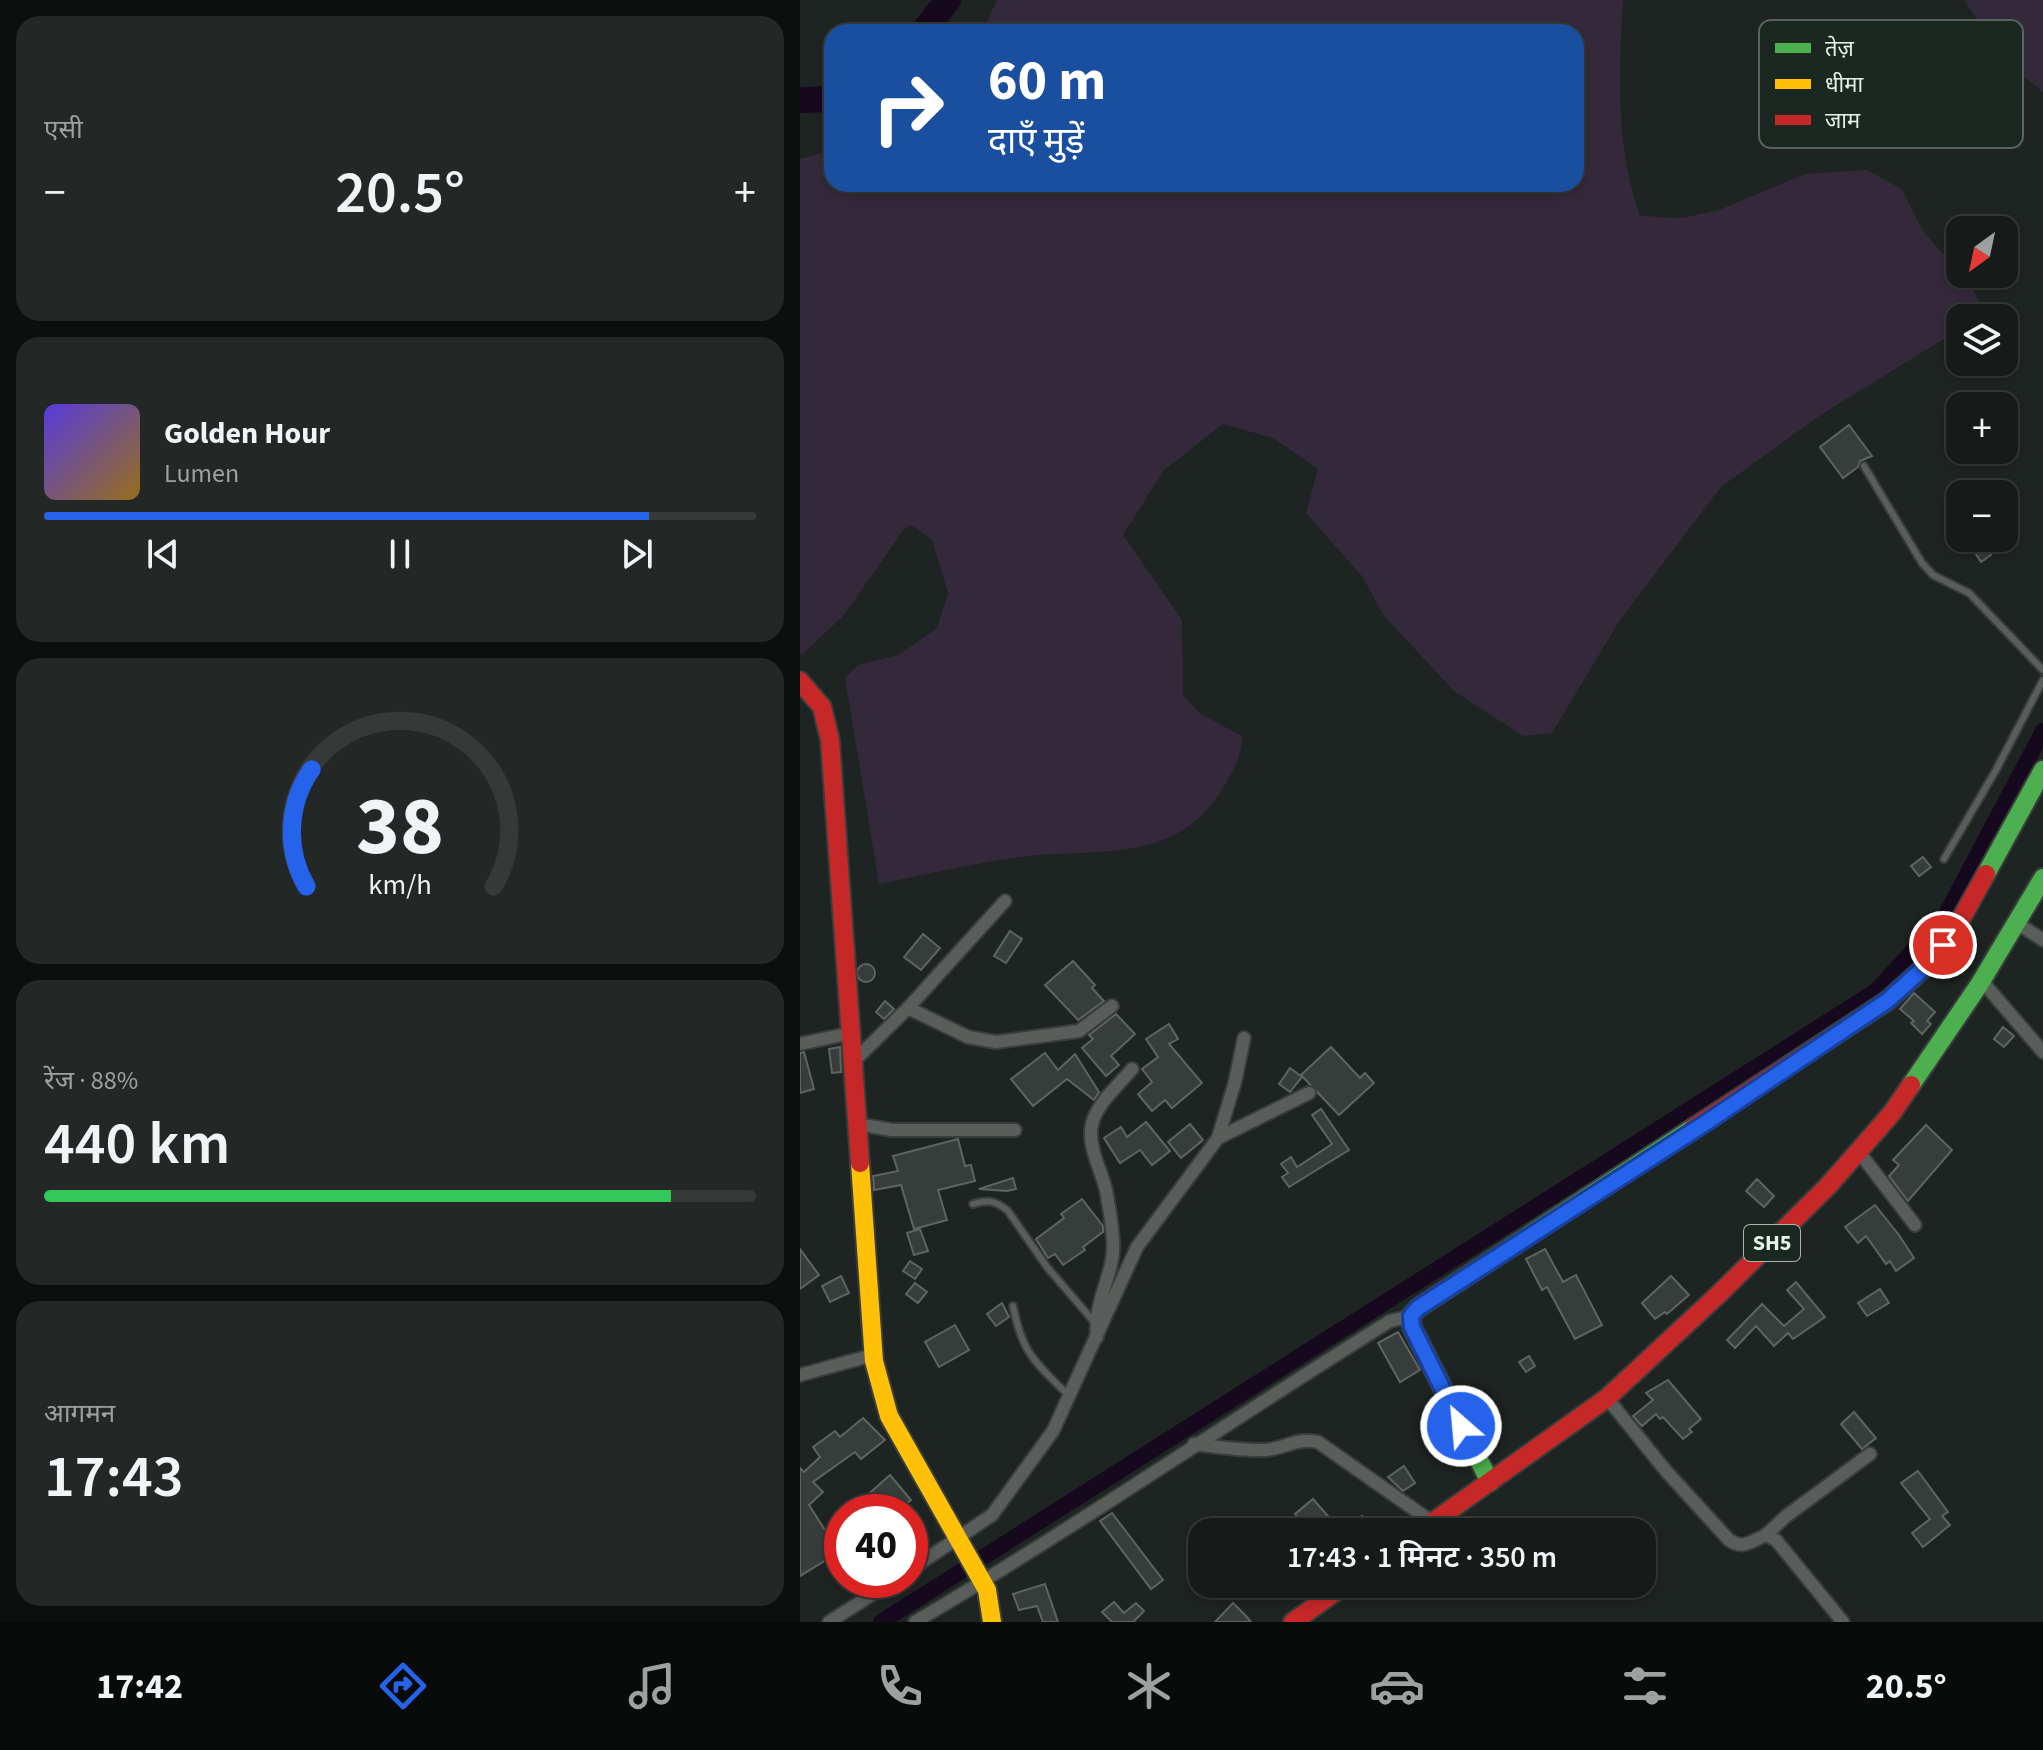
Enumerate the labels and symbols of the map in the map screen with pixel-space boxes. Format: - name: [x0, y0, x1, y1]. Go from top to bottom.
- legend: [1759, 20, 2023, 148]
- text: तेज़: [1825, 33, 1855, 65]
- text: धीमा: [1825, 69, 1863, 101]
- text: जाम: [1825, 105, 1861, 137]
- north arrow: [1946, 216, 2018, 288]
- pin: [1909, 911, 1977, 979]
- road number: SH5: [1744, 1225, 1800, 1261]
- position arrow: [1419, 1384, 1503, 1468]
- speed limit sign: 40: [824, 1494, 928, 1598]

